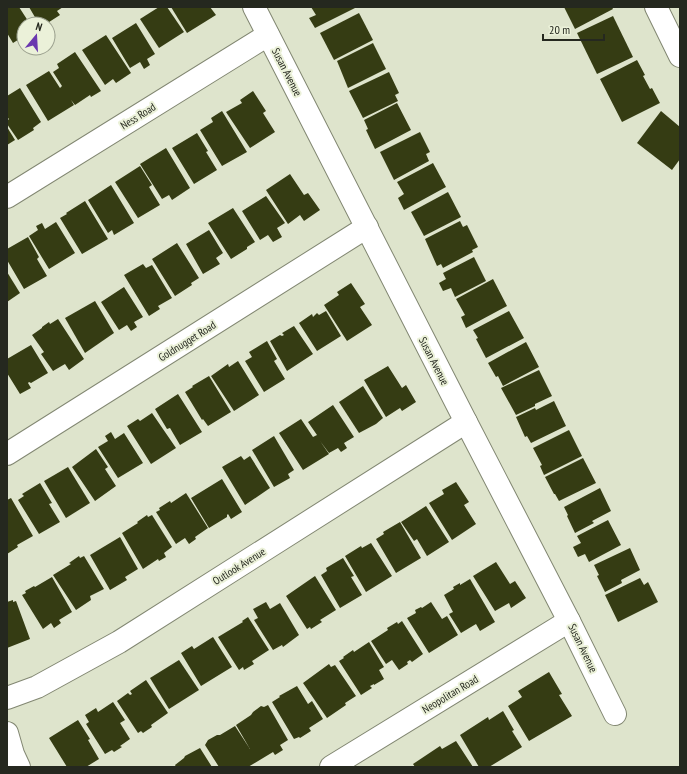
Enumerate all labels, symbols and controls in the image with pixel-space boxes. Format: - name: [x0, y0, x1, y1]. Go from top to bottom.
- north arrow: [16, 16, 56, 56]
- scale bar: [543, 16, 604, 42]
- text: N: [34, 19, 44, 34]
- text: 20 m: [549, 22, 570, 37]
- street label: Susan Avenue: [269, 46, 305, 99]
- street label: Ness Road: [118, 100, 158, 132]
- street label: Goldnugget Road: [156, 318, 219, 364]
- street label: Susan Avenue: [416, 335, 452, 388]
- street label: Outlook Avenue: [210, 544, 268, 588]
- street label: Susan Avenue: [565, 621, 601, 675]
- street label: Neopolitan Road: [419, 672, 481, 716]

